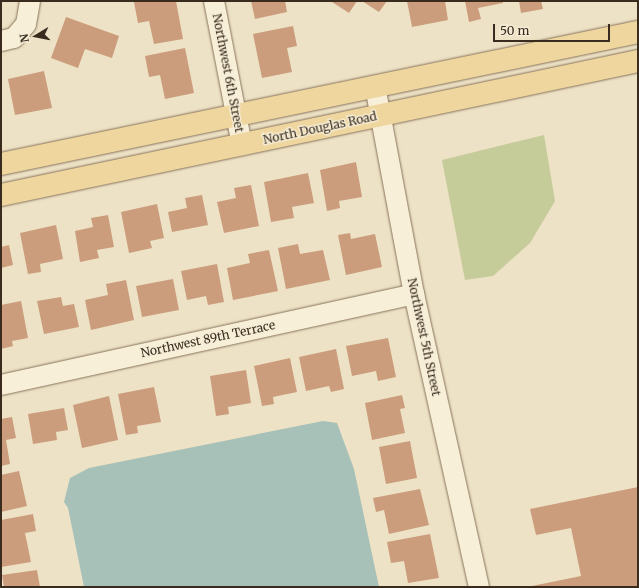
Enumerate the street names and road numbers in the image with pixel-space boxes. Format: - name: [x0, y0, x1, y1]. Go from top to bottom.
- street label: Northwest 6th Street: [209, 12, 247, 134]
- street label: North Douglas Road: [262, 109, 378, 147]
- street label: Northwest 5th Street: [404, 277, 444, 397]
- street label: Northwest 89th Terrace: [139, 318, 277, 360]

